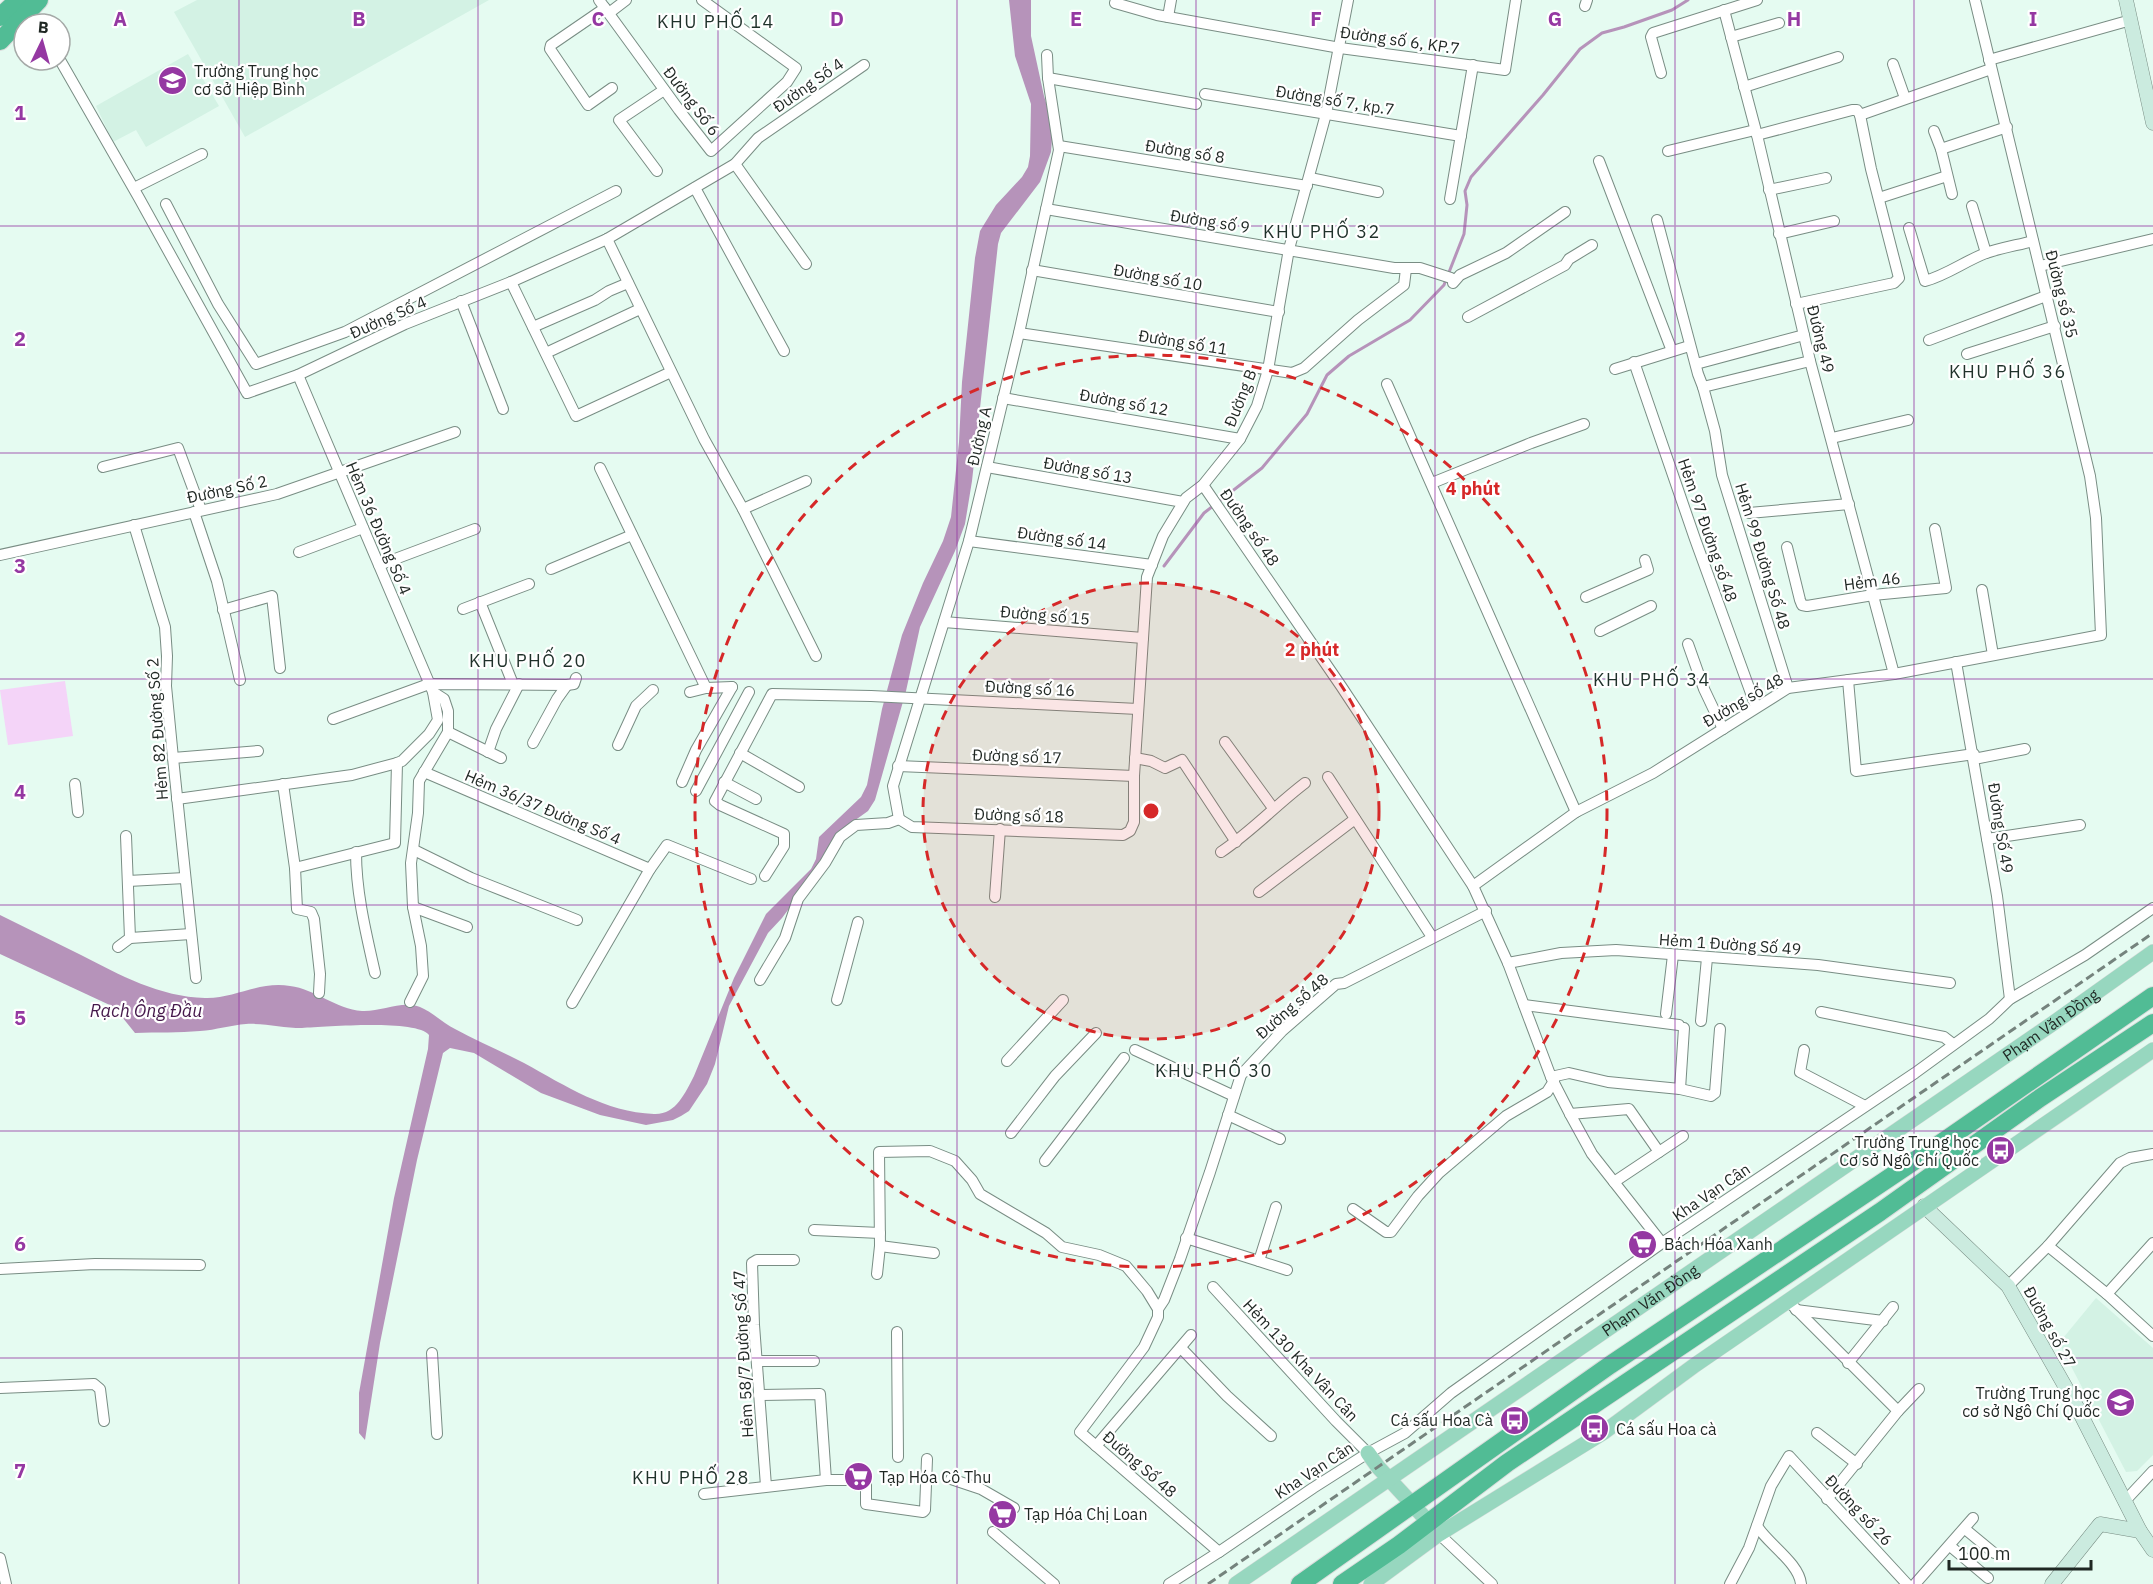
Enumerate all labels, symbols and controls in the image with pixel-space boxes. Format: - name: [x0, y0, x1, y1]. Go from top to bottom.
- text: A: [113, 5, 127, 32]
- text: B: [352, 5, 366, 32]
- text: C: [591, 5, 605, 32]
- text: D: [830, 5, 844, 32]
- text: E: [1070, 5, 1082, 32]
- text: F: [1310, 5, 1322, 32]
- text: G: [1548, 5, 1562, 32]
- text: H: [1787, 5, 1801, 32]
- text: I: [2029, 5, 2037, 32]
- district label: KHU PHỐ 14: [657, 7, 775, 33]
- north arrow: [12, 12, 72, 72]
- text: B: [37, 17, 50, 38]
- street label: Đường số 6, KP.7: [1339, 22, 1461, 58]
- street label: Đường Số 4: [769, 53, 847, 117]
- place label: Trường Trung học cơ sở Hiệp Bình: [194, 61, 318, 99]
- street label: Đường Số 6: [659, 62, 725, 140]
- school or university icon: Trường Trung học cơ sở Hiệp Bình: [157, 64, 189, 96]
- street label: Đường số 7, kp.7: [1274, 81, 1396, 119]
- text: 1: [14, 99, 26, 126]
- street label: Đường số 8: [1144, 135, 1226, 167]
- street label: Đường số 9: [1169, 205, 1251, 237]
- district label: KHU PHỐ 32: [1263, 217, 1381, 243]
- street label: Đường số 35: [2041, 248, 2083, 340]
- street label: Đường số 10: [1112, 259, 1204, 295]
- street label: Đường Số 4: [347, 291, 429, 343]
- street label: Đường 49: [1803, 303, 1839, 375]
- text: 2: [14, 325, 26, 352]
- street label: Đường số 11: [1137, 325, 1229, 359]
- district label: KHU PHỐ 36: [1949, 357, 2067, 383]
- street label: Đường B: [1219, 366, 1261, 430]
- street label: Đường số 12: [1078, 384, 1170, 420]
- street label: Đường A: [962, 404, 996, 468]
- street label: Đường số 13: [1042, 452, 1134, 488]
- street label: Hẻm 97 Đường số 48: [1674, 455, 1742, 605]
- street label: Hẻm 36 Đường Số 4: [342, 458, 416, 598]
- street label: Đường Số 2: [185, 471, 269, 507]
- text: 4 phút: [1446, 477, 1500, 500]
- street label: Hẻm 99 Đường Số 48: [1731, 480, 1795, 632]
- street label: Đường số 48: [1216, 484, 1284, 570]
- street label: Đường số 14: [1016, 522, 1108, 554]
- text: 3: [14, 552, 26, 579]
- street label: Hẻm 46: [1842, 568, 1902, 594]
- street label: Đường số 15: [999, 601, 1091, 629]
- text: 2 phút: [1285, 638, 1339, 661]
- district label: KHU PHỐ 20: [469, 646, 587, 672]
- street label: Hẻm 82 Đường Số 2: [142, 657, 172, 801]
- district label: KHU PHỐ 34: [1593, 665, 1711, 691]
- street label: Đường số 48: [1699, 669, 1787, 731]
- street label: Đường số 16: [985, 676, 1075, 700]
- street label: Đường số 17: [972, 744, 1062, 768]
- street label: Hẻm 36/37 Đường Số 4: [462, 765, 624, 849]
- text: 4: [14, 778, 26, 805]
- street label: Đường Số 49: [1984, 781, 2018, 875]
- centre of rings: [1141, 801, 1161, 821]
- street label: Đường số 18: [974, 803, 1064, 827]
- street label: Hẻm 1 Đường Số 49: [1658, 929, 1802, 959]
- street label: Đường số 48: [1252, 969, 1332, 1043]
- street label: Phạm Văn Đồng: [1998, 984, 2103, 1065]
- water label: Rạch Ông Đầu: [90, 999, 202, 1022]
- text: 5: [14, 1004, 26, 1031]
- district label: KHU PHỐ 30: [1155, 1056, 1273, 1082]
- place label: Trường Trung học Cơ sở Ngô Chí Quốc: [1839, 1132, 1979, 1170]
- bus stop icon: Trường Trung học Cơ sở Ngô Chí Quốc: [1984, 1135, 2016, 1167]
- street label: Kha Vạn Cân: [1668, 1159, 1754, 1225]
- supermarket icon: Bách Hóa Xanh: [1627, 1228, 1659, 1260]
- text: 6: [14, 1230, 26, 1257]
- place label: Bách Hóa Xanh: [1664, 1234, 1773, 1254]
- street label: Phạm Văn Đồng: [1598, 1259, 1703, 1340]
- street label: Hẻm 58/7 Đường Số 47: [729, 1270, 757, 1438]
- street label: Đường số 27: [2019, 1283, 2081, 1371]
- street label: Hẻm 130 Kha Vân Cân: [1239, 1295, 1363, 1425]
- place label: Trường Trung học cơ sở Ngô Chí Quốc: [1962, 1383, 2100, 1421]
- school or university icon: Trường Trung học cơ sở Ngô Chí Quốc: [2105, 1386, 2137, 1418]
- bus stop icon: Cá sấu Hoa Cà: [1498, 1404, 1530, 1436]
- place label: Cá sấu Hoa Cà: [1390, 1410, 1493, 1430]
- bus stop icon: Cá sấu Hoa cà: [1579, 1413, 1611, 1445]
- place label: Cá sấu Hoa cà: [1616, 1419, 1717, 1439]
- street label: Đường Số 48: [1099, 1426, 1181, 1502]
- street label: Kha Vạn Cân: [1271, 1437, 1357, 1503]
- text: 7: [14, 1457, 26, 1484]
- supermarket icon: Tạp Hóa Cô Thu: [842, 1461, 874, 1493]
- district label: KHU PHỐ 28: [632, 1463, 750, 1489]
- place label: Tạp Hóa Cô Thu: [879, 1467, 991, 1487]
- street label: Đường số 26: [1821, 1470, 1897, 1550]
- supermarket icon: Tạp Hóa Chị Loan: [987, 1498, 1019, 1530]
- place label: Tạp Hóa Chị Loan: [1024, 1504, 1147, 1524]
- scale bar: [1949, 1533, 2092, 1571]
- text: 100 m: [1958, 1542, 2010, 1565]

